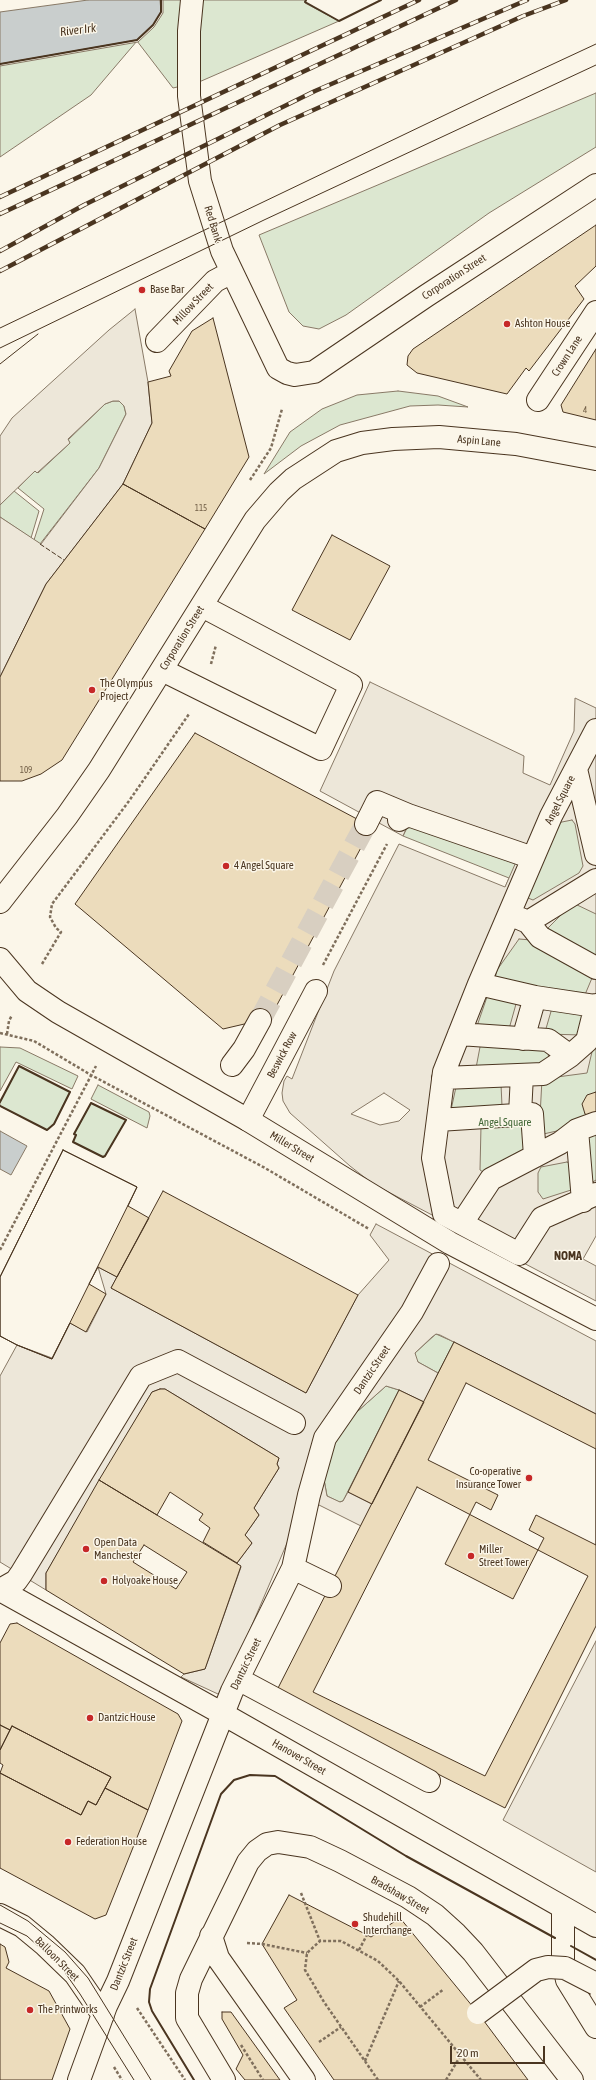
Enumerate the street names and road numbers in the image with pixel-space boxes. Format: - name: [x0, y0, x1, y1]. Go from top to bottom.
- street label: Red Bank: [201, 204, 225, 244]
- street label: Corporation Street: [419, 251, 489, 303]
- street label: Millow Street: [170, 280, 216, 328]
- street label: Crown Lane: [549, 333, 585, 379]
- street label: Aspin Lane: [457, 433, 501, 449]
- street label: Corporation Street: [157, 603, 207, 673]
- street label: Angel Square: [542, 773, 578, 827]
- street label: Beswick Row: [264, 1030, 300, 1080]
- street label: Miller Street: [267, 1129, 317, 1165]
- street label: Dantzic Street: [351, 1343, 393, 1397]
- street label: Dantzic Street: [228, 1636, 264, 1692]
- street label: Hanover Street: [270, 1736, 328, 1778]
- street label: Bradshaw Street: [369, 1873, 431, 1917]
- street label: Balloon Street: [32, 1934, 82, 1984]
- street label: Dantzic Street: [107, 1936, 141, 1992]

